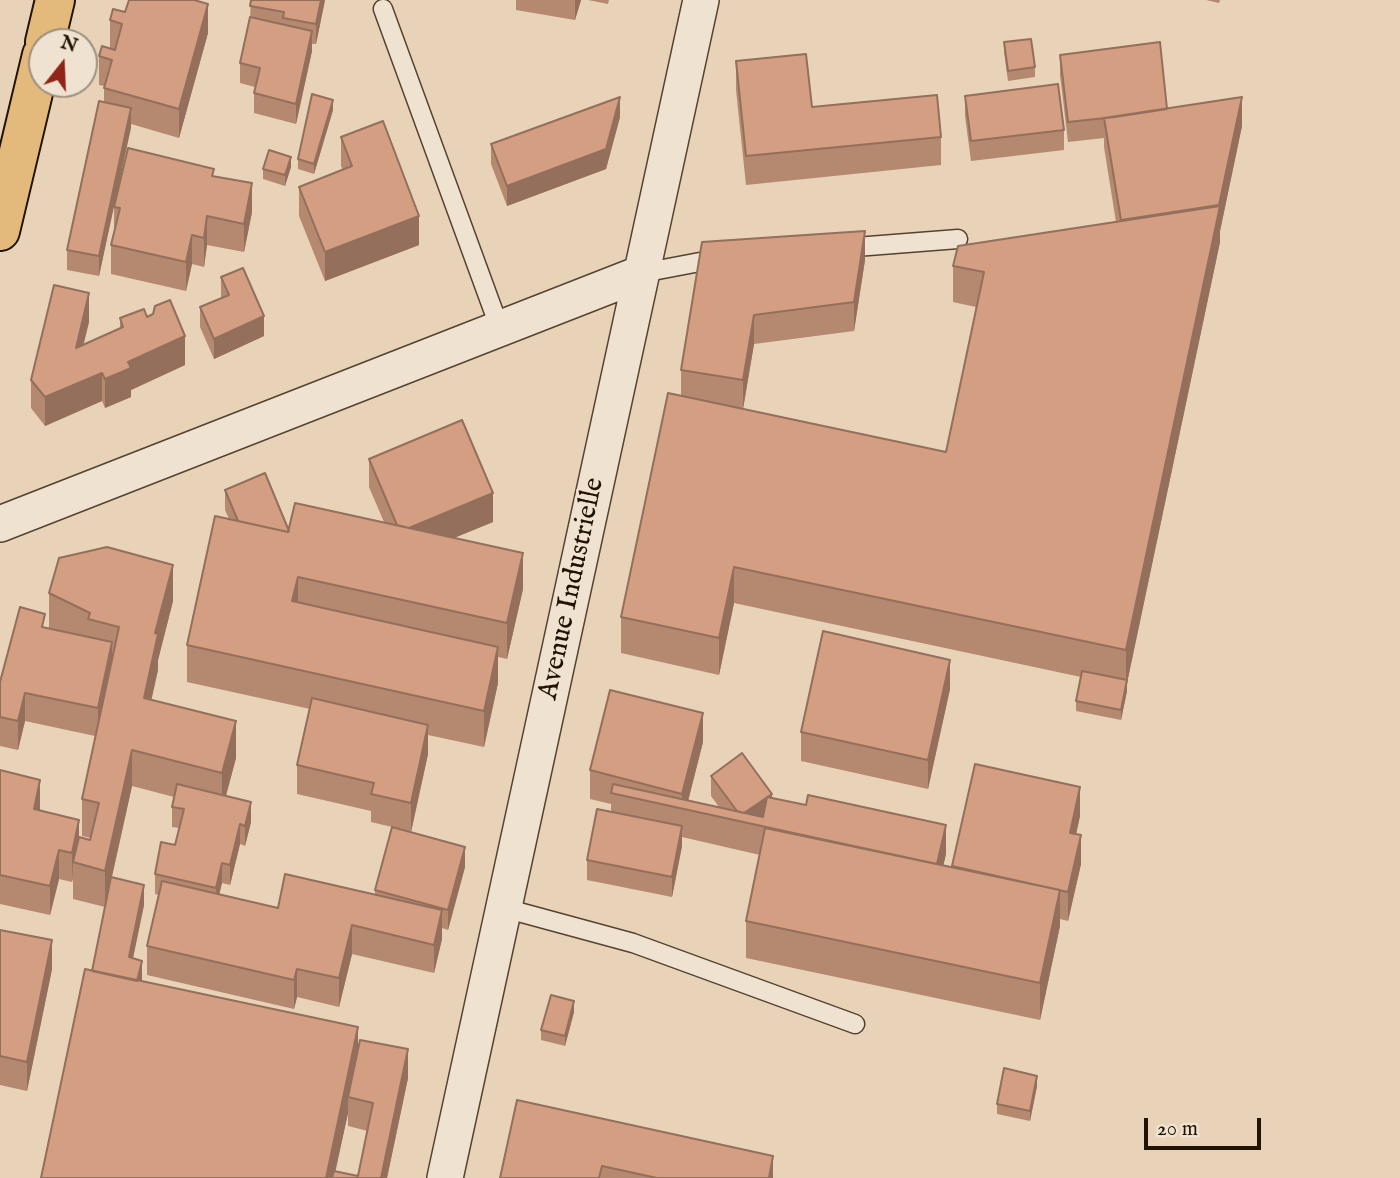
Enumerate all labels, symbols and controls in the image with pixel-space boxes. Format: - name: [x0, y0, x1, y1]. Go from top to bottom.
- north arrow: [28, 28, 98, 98]
- text: N: [57, 31, 80, 59]
- street label: Avenue Industrielle: [533, 475, 613, 703]
- scale bar: [1148, 1104, 1265, 1148]
- text: 20 m: [1157, 1116, 1198, 1143]

